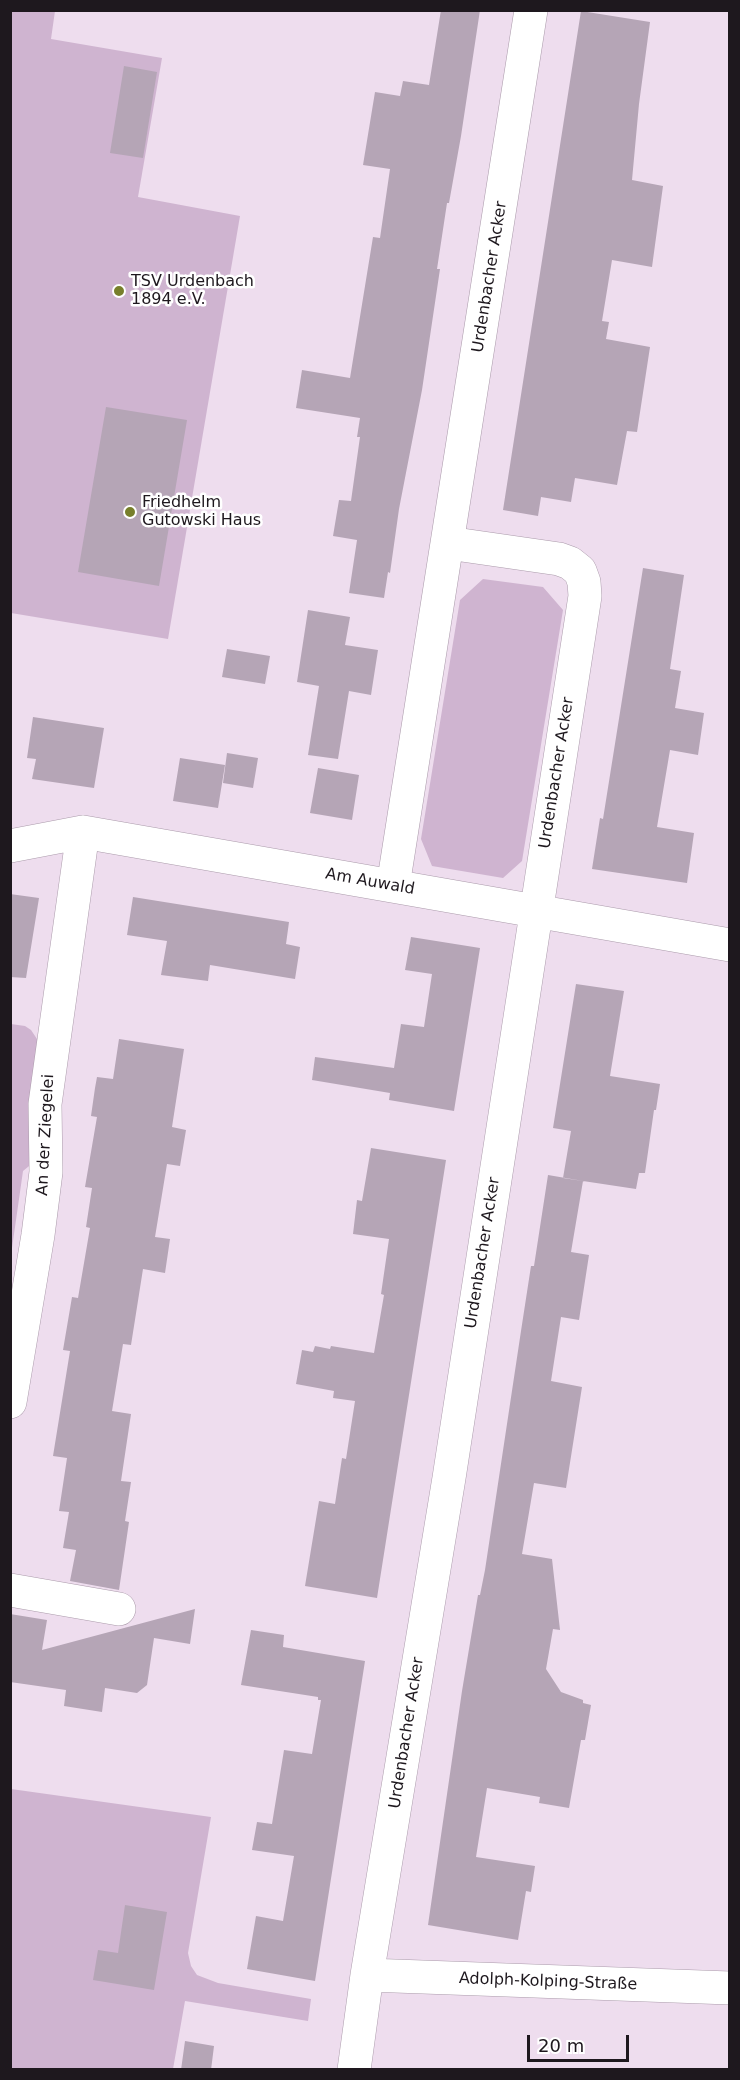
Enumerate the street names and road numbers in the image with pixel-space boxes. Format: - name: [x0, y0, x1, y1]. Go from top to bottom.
- street label: Urdenbacher Acker: [469, 200, 511, 354]
- street label: Urdenbacher Acker: [536, 696, 578, 850]
- street label: Am Auwald: [324, 865, 416, 899]
- street label: An der Ziegelei: [33, 1074, 59, 1196]
- street label: Urdenbacher Acker: [462, 1176, 504, 1330]
- street label: Urdenbacher Acker: [386, 1656, 428, 1810]
- street label: Adolph-Kolping-Straße: [458, 1969, 638, 1995]

